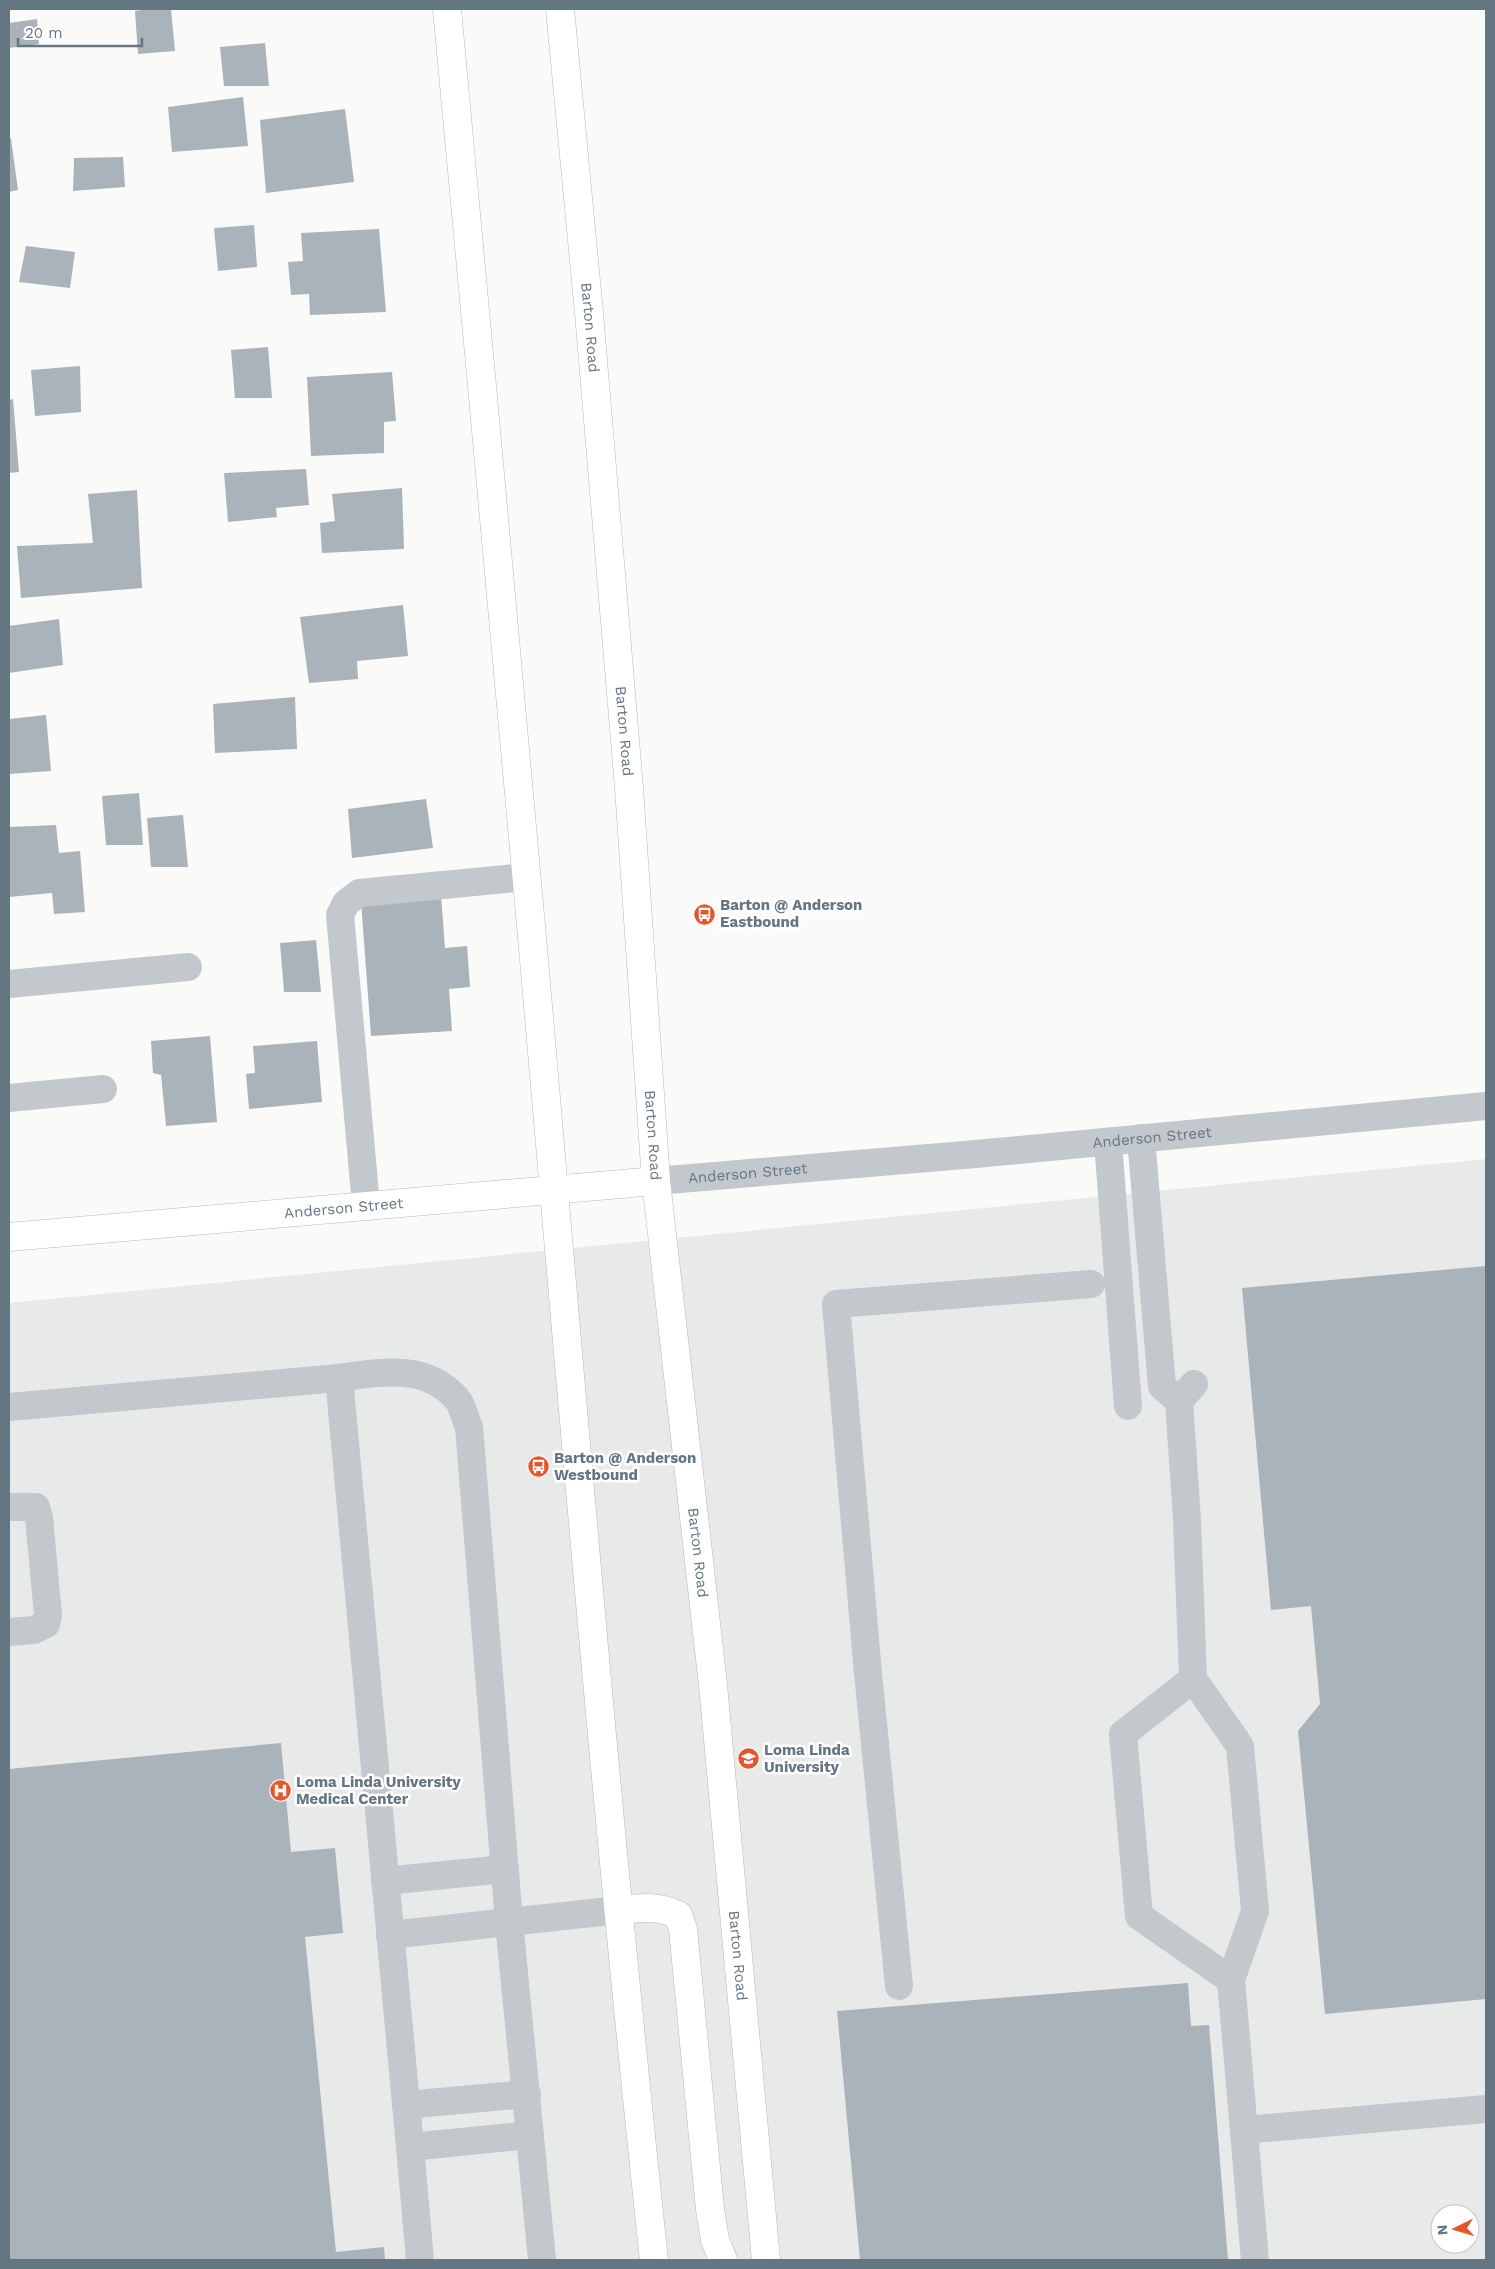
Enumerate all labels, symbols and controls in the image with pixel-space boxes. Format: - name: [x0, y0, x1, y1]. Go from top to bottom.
- scale bar: [18, 15, 141, 47]
- text: 20 m: [25, 24, 63, 42]
- street label: Barton Road: [577, 282, 603, 373]
- street label: Barton Road: [611, 685, 637, 777]
- place label: Barton @ Anderson Eastbound: [720, 896, 862, 931]
- bus stop icon: Barton @ Anderson Eastbound: [692, 902, 716, 926]
- street label: Barton Road: [641, 1089, 665, 1181]
- street label: Anderson Street: [1092, 1123, 1213, 1152]
- street label: Anderson Street: [687, 1159, 809, 1187]
- street label: Anderson Street: [283, 1194, 405, 1222]
- place label: Barton @ Anderson Westbound: [554, 1449, 696, 1484]
- bus stop icon: Barton @ Anderson Westbound: [526, 1455, 550, 1479]
- street label: Barton Road: [684, 1507, 712, 1599]
- place label: Loma Linda University: [764, 1741, 850, 1776]
- school or university icon: Loma Linda University: [736, 1747, 760, 1771]
- place label: Loma Linda University Medical Center: [296, 1773, 461, 1808]
- hospital icon: Loma Linda University Medical Center: [268, 1779, 292, 1803]
- street label: Barton Road: [725, 1910, 751, 2001]
- north arrow: [1430, 2204, 1480, 2254]
- text: N: [1434, 2224, 1450, 2236]

